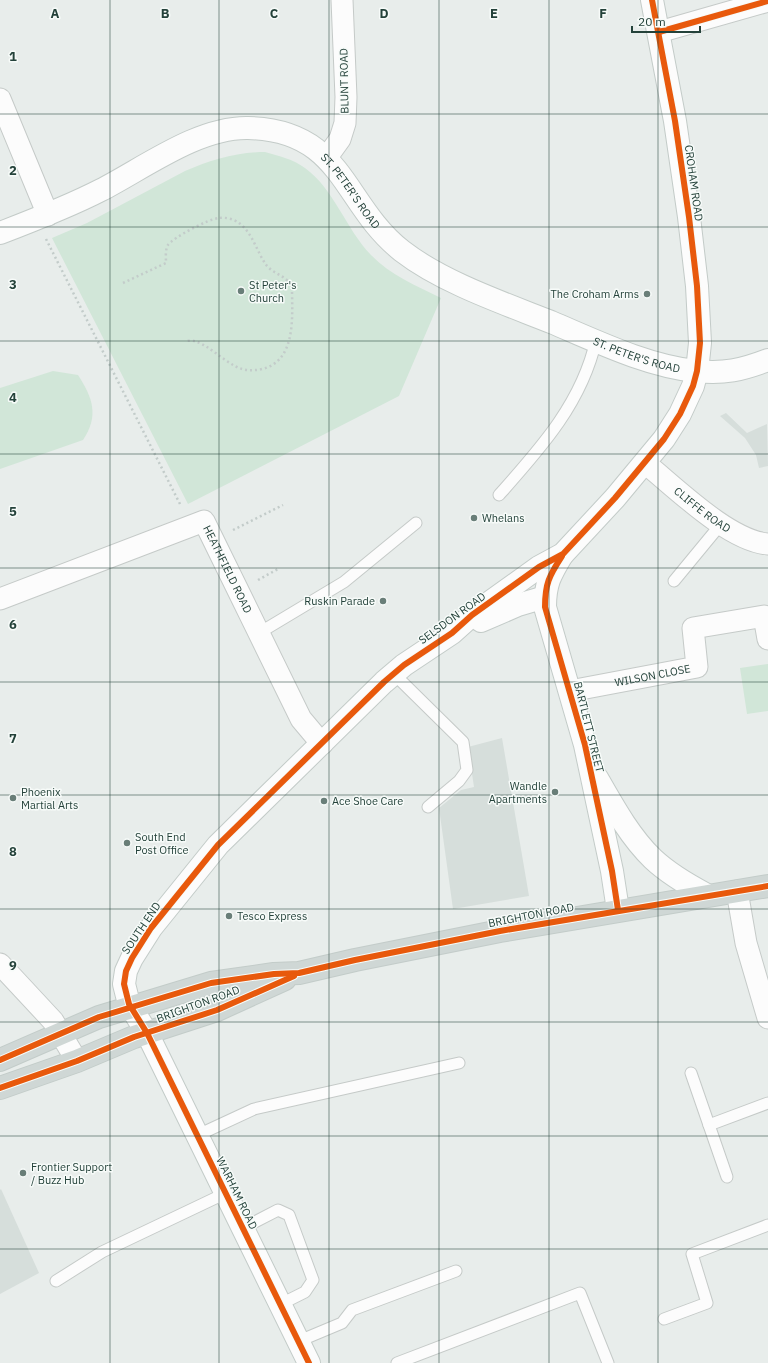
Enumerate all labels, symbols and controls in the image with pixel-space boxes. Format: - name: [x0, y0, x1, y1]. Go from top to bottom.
- text: A: [51, 5, 60, 22]
- text: B: [161, 5, 170, 22]
- text: C: [270, 5, 279, 22]
- text: D: [379, 5, 389, 22]
- text: E: [490, 5, 498, 22]
- text: F: [599, 5, 607, 22]
- scale bar: [632, 8, 700, 34]
- text: 20 m: [638, 14, 666, 29]
- text: 1: [9, 48, 17, 65]
- street label: BLUNT ROAD: [336, 48, 352, 114]
- street label: CROHAM ROAD: [682, 144, 706, 222]
- street label: ST. PETER'S ROAD: [318, 150, 383, 232]
- text: 2: [9, 162, 17, 179]
- text: 3: [9, 276, 17, 293]
- place label: St Peter's Church: [249, 278, 297, 305]
- marker: St Peter's Church: [236, 286, 246, 296]
- place label: The Croham Arms: [550, 287, 639, 301]
- marker: The Croham Arms: [642, 289, 652, 299]
- street label: ST. PETER'S ROAD: [591, 334, 681, 376]
- text: 4: [9, 389, 17, 406]
- street label: CLIFFE ROAD: [671, 484, 733, 536]
- text: 5: [9, 503, 17, 520]
- place label: Whelans: [482, 511, 525, 525]
- marker: Whelans: [469, 513, 479, 523]
- street label: HEATHFIELD ROAD: [200, 523, 255, 615]
- street label: SELSDON ROAD: [416, 589, 488, 647]
- place label: Ruskin Parade: [304, 594, 375, 608]
- marker: Ruskin Parade: [378, 596, 388, 606]
- text: 6: [9, 616, 17, 633]
- street label: WILSON CLOSE: [613, 661, 692, 689]
- street label: BARTLETT STREET: [571, 680, 607, 775]
- text: 7: [9, 730, 17, 747]
- place label: Wandle Apartments: [489, 779, 547, 806]
- place label: Phoenix Martial Arts: [21, 785, 78, 812]
- marker: Wandle Apartments: [550, 787, 560, 797]
- marker: Phoenix Martial Arts: [8, 793, 18, 803]
- place label: Ace Shoe Care: [332, 794, 403, 808]
- marker: Ace Shoe Care: [319, 796, 329, 806]
- place label: South End Post Office: [135, 830, 188, 857]
- marker: South End Post Office: [122, 838, 132, 848]
- text: 8: [9, 843, 17, 860]
- street label: SOUTH END: [118, 899, 164, 957]
- street label: BRIGHTON ROAD: [487, 900, 575, 930]
- place label: Tesco Express: [237, 909, 307, 923]
- marker: Tesco Express: [224, 911, 234, 921]
- text: 9: [9, 957, 17, 974]
- street label: BRIGHTON ROAD: [155, 982, 241, 1026]
- street label: WARHAM ROAD: [213, 1154, 261, 1232]
- place label: Frontier Support / Buzz Hub: [31, 1160, 112, 1187]
- marker: Frontier Support / Buzz Hub: [18, 1168, 28, 1178]

